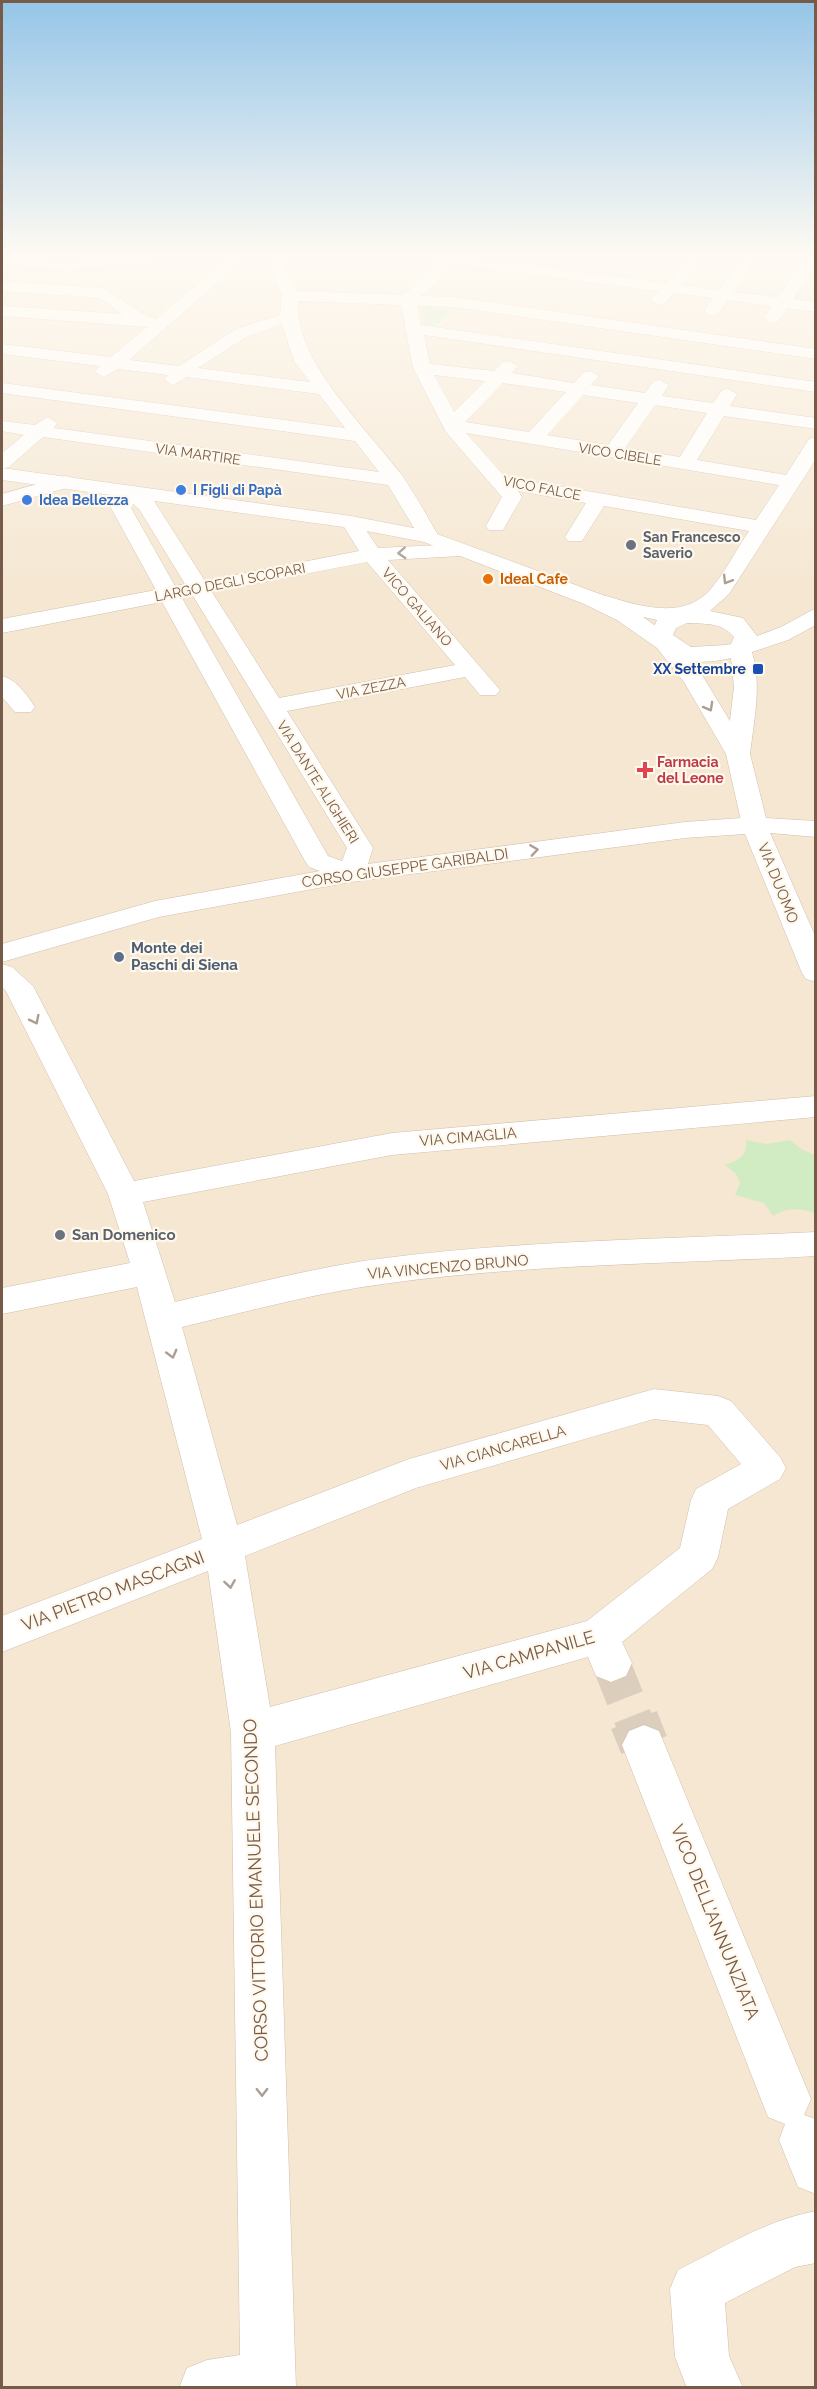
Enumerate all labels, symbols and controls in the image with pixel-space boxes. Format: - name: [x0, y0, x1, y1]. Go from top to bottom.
- street label: VIA MARTIRE: [154, 440, 242, 468]
- street label: VICO CIBELE: [577, 440, 663, 468]
- street label: VICO FALCE: [502, 473, 582, 503]
- place label: I Figli di Papà: [193, 482, 282, 498]
- marker: I Figli di Papà: [174, 483, 188, 497]
- place label: Idea Bellezza: [39, 492, 129, 508]
- marker: Idea Bellezza: [20, 493, 34, 507]
- place label: San Francesco Saverio: [643, 529, 741, 561]
- marker: San Francesco Saverio: [624, 538, 638, 552]
- one-way arrow: [397, 547, 406, 560]
- street label: LARGO DEGLI SCOPARI: [153, 560, 307, 604]
- street label: VICO GALIANO: [379, 565, 455, 649]
- place label: Ideal Cafe: [500, 571, 568, 587]
- marker: Ideal Cafe: [481, 572, 495, 586]
- one-way arrow: [722, 574, 734, 584]
- place label: XX Settembre: [652, 661, 747, 677]
- marker: XX Settembre: [751, 662, 765, 676]
- street label: VIA ZEZZA: [335, 673, 407, 703]
- one-way arrow: [702, 701, 713, 711]
- street label: VIA DANTE ALIGHIERI: [274, 718, 362, 846]
- place label: Farmacia del Leone: [657, 754, 724, 786]
- marker: Farmacia del Leone: [638, 763, 652, 777]
- street label: VIA DUOMO: [754, 840, 802, 926]
- one-way arrow: [529, 844, 538, 857]
- street label: CORSO GIUSEPPE GARIBALDI: [300, 845, 510, 891]
- place label: Monte dei Paschi di Siena: [131, 939, 238, 974]
- marker: Monte dei Paschi di Siena: [112, 950, 126, 964]
- one-way arrow: [28, 1013, 39, 1024]
- street label: VIA CIMAGLIA: [419, 1124, 517, 1150]
- place label: San Domenico: [72, 1226, 176, 1244]
- marker: San Domenico: [53, 1228, 67, 1242]
- street label: VIA VINCENZO BRUNO: [367, 1251, 529, 1283]
- one-way arrow: [165, 1348, 177, 1359]
- street label: VIA CIANCARELLA: [438, 1421, 568, 1475]
- street label: VIA PIETRO MASCAGNI: [18, 1546, 207, 1635]
- one-way arrow: [223, 1579, 235, 1589]
- street label: VIA CAMPANILE: [461, 1626, 597, 1683]
- street label: CORSO VITTORIO EMANUELE SECONDO: [239, 1718, 272, 2062]
- street label: VICO DELL'ANNUNZIATA: [667, 1821, 764, 2022]
- one-way arrow: [256, 2087, 268, 2096]

